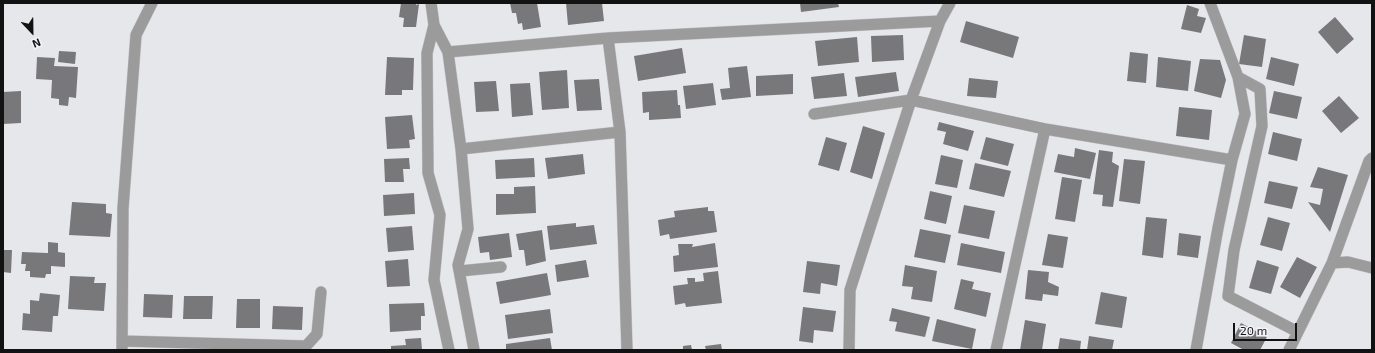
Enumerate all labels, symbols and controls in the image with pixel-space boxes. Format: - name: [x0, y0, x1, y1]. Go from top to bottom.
- north arrow: [12, 12, 52, 52]
- text: N: [31, 36, 43, 51]
- scale bar: [1235, 315, 1299, 341]
- text: 20 m: [1240, 323, 1267, 337]

